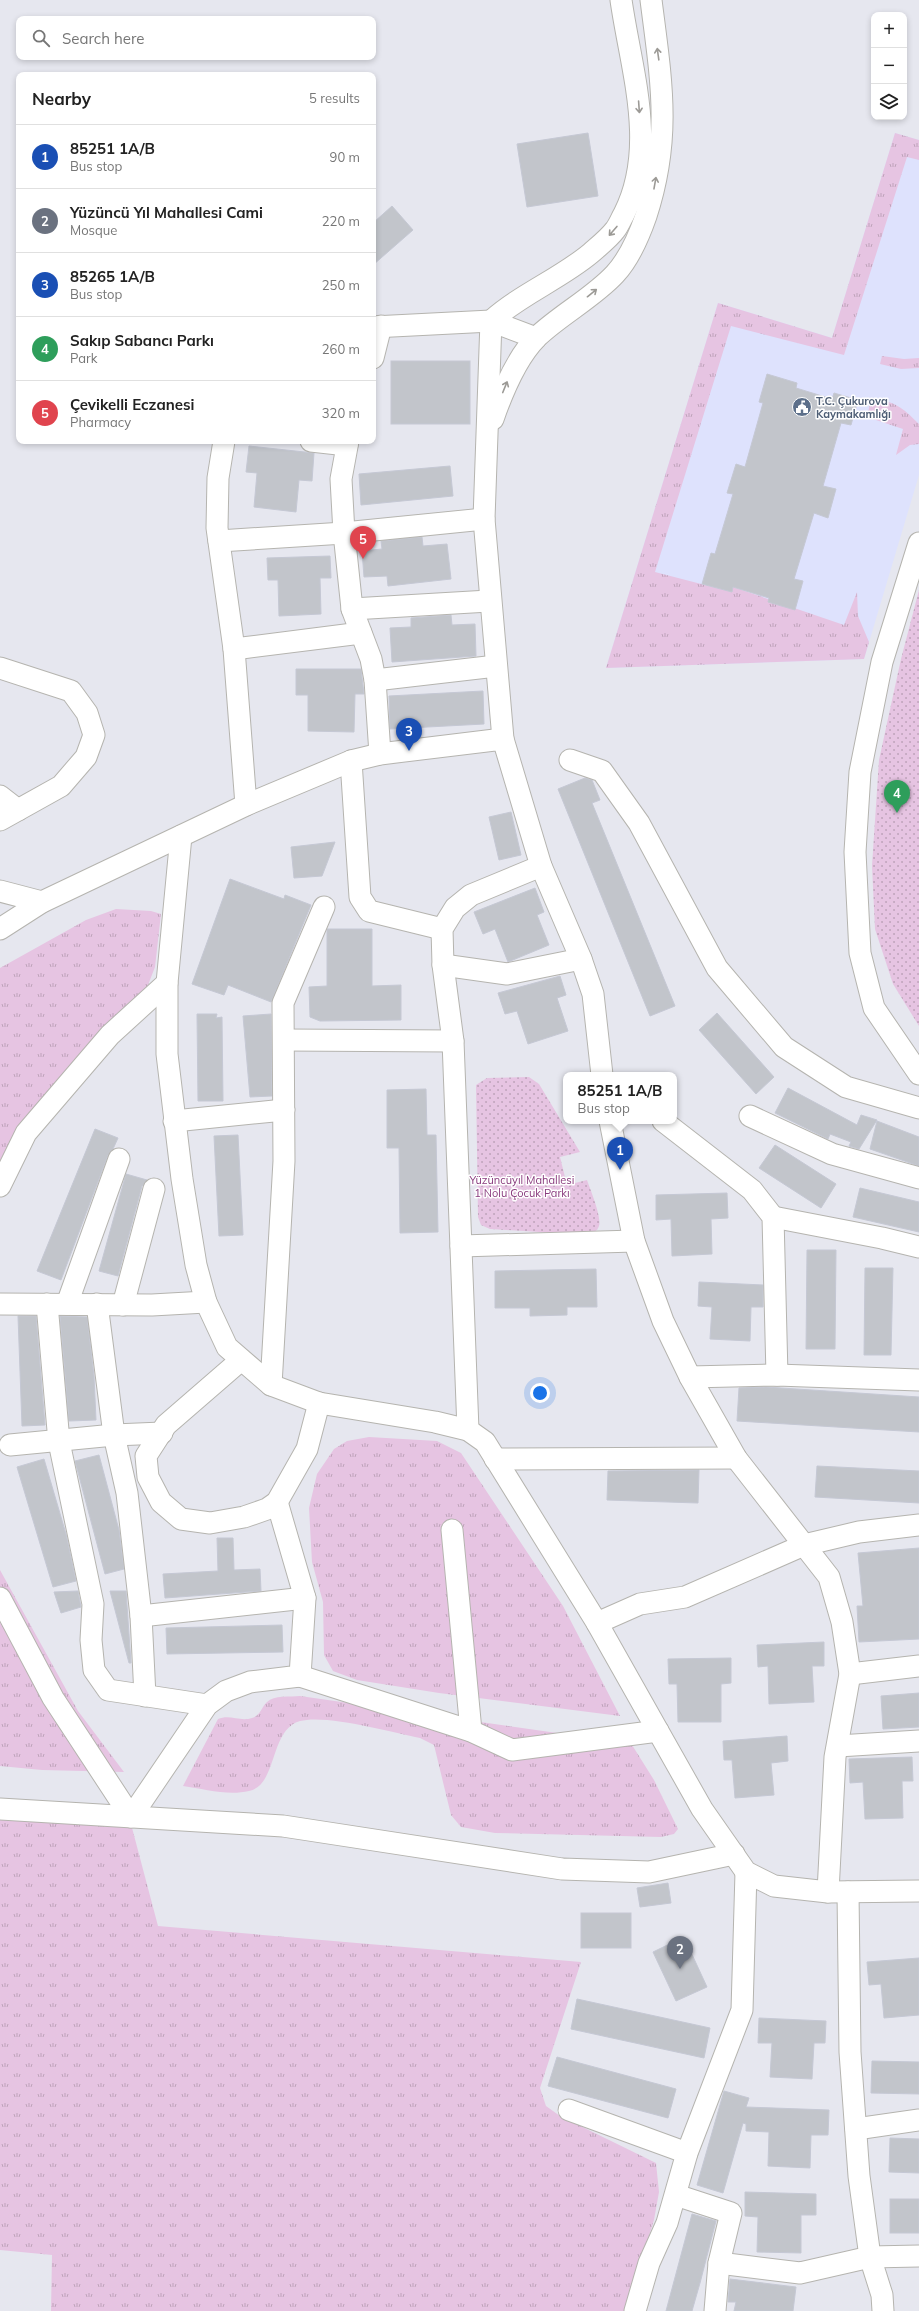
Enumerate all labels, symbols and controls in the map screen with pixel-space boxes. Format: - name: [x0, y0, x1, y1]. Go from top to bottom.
- map controls: [871, 12, 907, 120]
- button: +: [871, 12, 907, 48]
- search box: [16, 16, 376, 60]
- icon: search: [30, 27, 52, 49]
- text: Search here: [62, 29, 144, 48]
- one-way arrow: [654, 48, 662, 61]
- button: −: [871, 48, 907, 84]
- button: layers: [871, 84, 907, 120]
- text: Nearby: [32, 88, 91, 109]
- text: 5 results: [309, 90, 360, 106]
- one-way arrow: [635, 100, 642, 113]
- text: 85251 1A/B: [70, 139, 155, 158]
- text: 1: [41, 149, 49, 165]
- text: 90 m: [330, 149, 360, 165]
- text: Bus stop: [70, 158, 122, 174]
- one-way arrow: [651, 177, 659, 190]
- text: Yüzüncü Yıl Mahallesi Cami: [70, 203, 263, 222]
- text: 2: [41, 213, 49, 229]
- text: 220 m: [322, 213, 360, 229]
- text: Mosque: [70, 222, 117, 238]
- one-way arrow: [609, 226, 618, 236]
- text: 85265 1A/B: [70, 267, 155, 286]
- text: 3: [41, 277, 49, 293]
- text: 250 m: [322, 277, 360, 293]
- text: Bus stop: [70, 286, 122, 302]
- one-way arrow: [587, 288, 598, 297]
- text: Sakıp Sabancı Parkı: [70, 331, 214, 350]
- text: 4: [41, 341, 49, 357]
- text: 260 m: [322, 341, 360, 357]
- text: Park: [70, 350, 97, 366]
- one-way arrow: [502, 382, 510, 394]
- place label: T.C. Çukurova Kaymakamlığı: [816, 394, 891, 421]
- text: Çevikelli Eczanesi: [70, 395, 194, 414]
- public building icon: T.C. Çukurova Kaymakamlığı: [791, 396, 813, 418]
- text: 5: [41, 405, 49, 421]
- text: 320 m: [322, 405, 360, 421]
- text: Pharmacy: [70, 414, 131, 430]
- pin: 5: [350, 526, 376, 559]
- pin: 3: [396, 718, 422, 751]
- pin: 4: [884, 780, 910, 813]
- popup: [563, 1072, 677, 1124]
- text: 85251 1A/B: [578, 1081, 662, 1100]
- text: Bus stop: [578, 1100, 630, 1116]
- pin: 1: [607, 1137, 633, 1170]
- park label: Yüzüncüyıl Mahallesi 1 Nolu Çocuk Parkı: [469, 1173, 574, 1200]
- your location: [530, 1383, 550, 1403]
- pin: 2: [667, 1936, 693, 1969]

